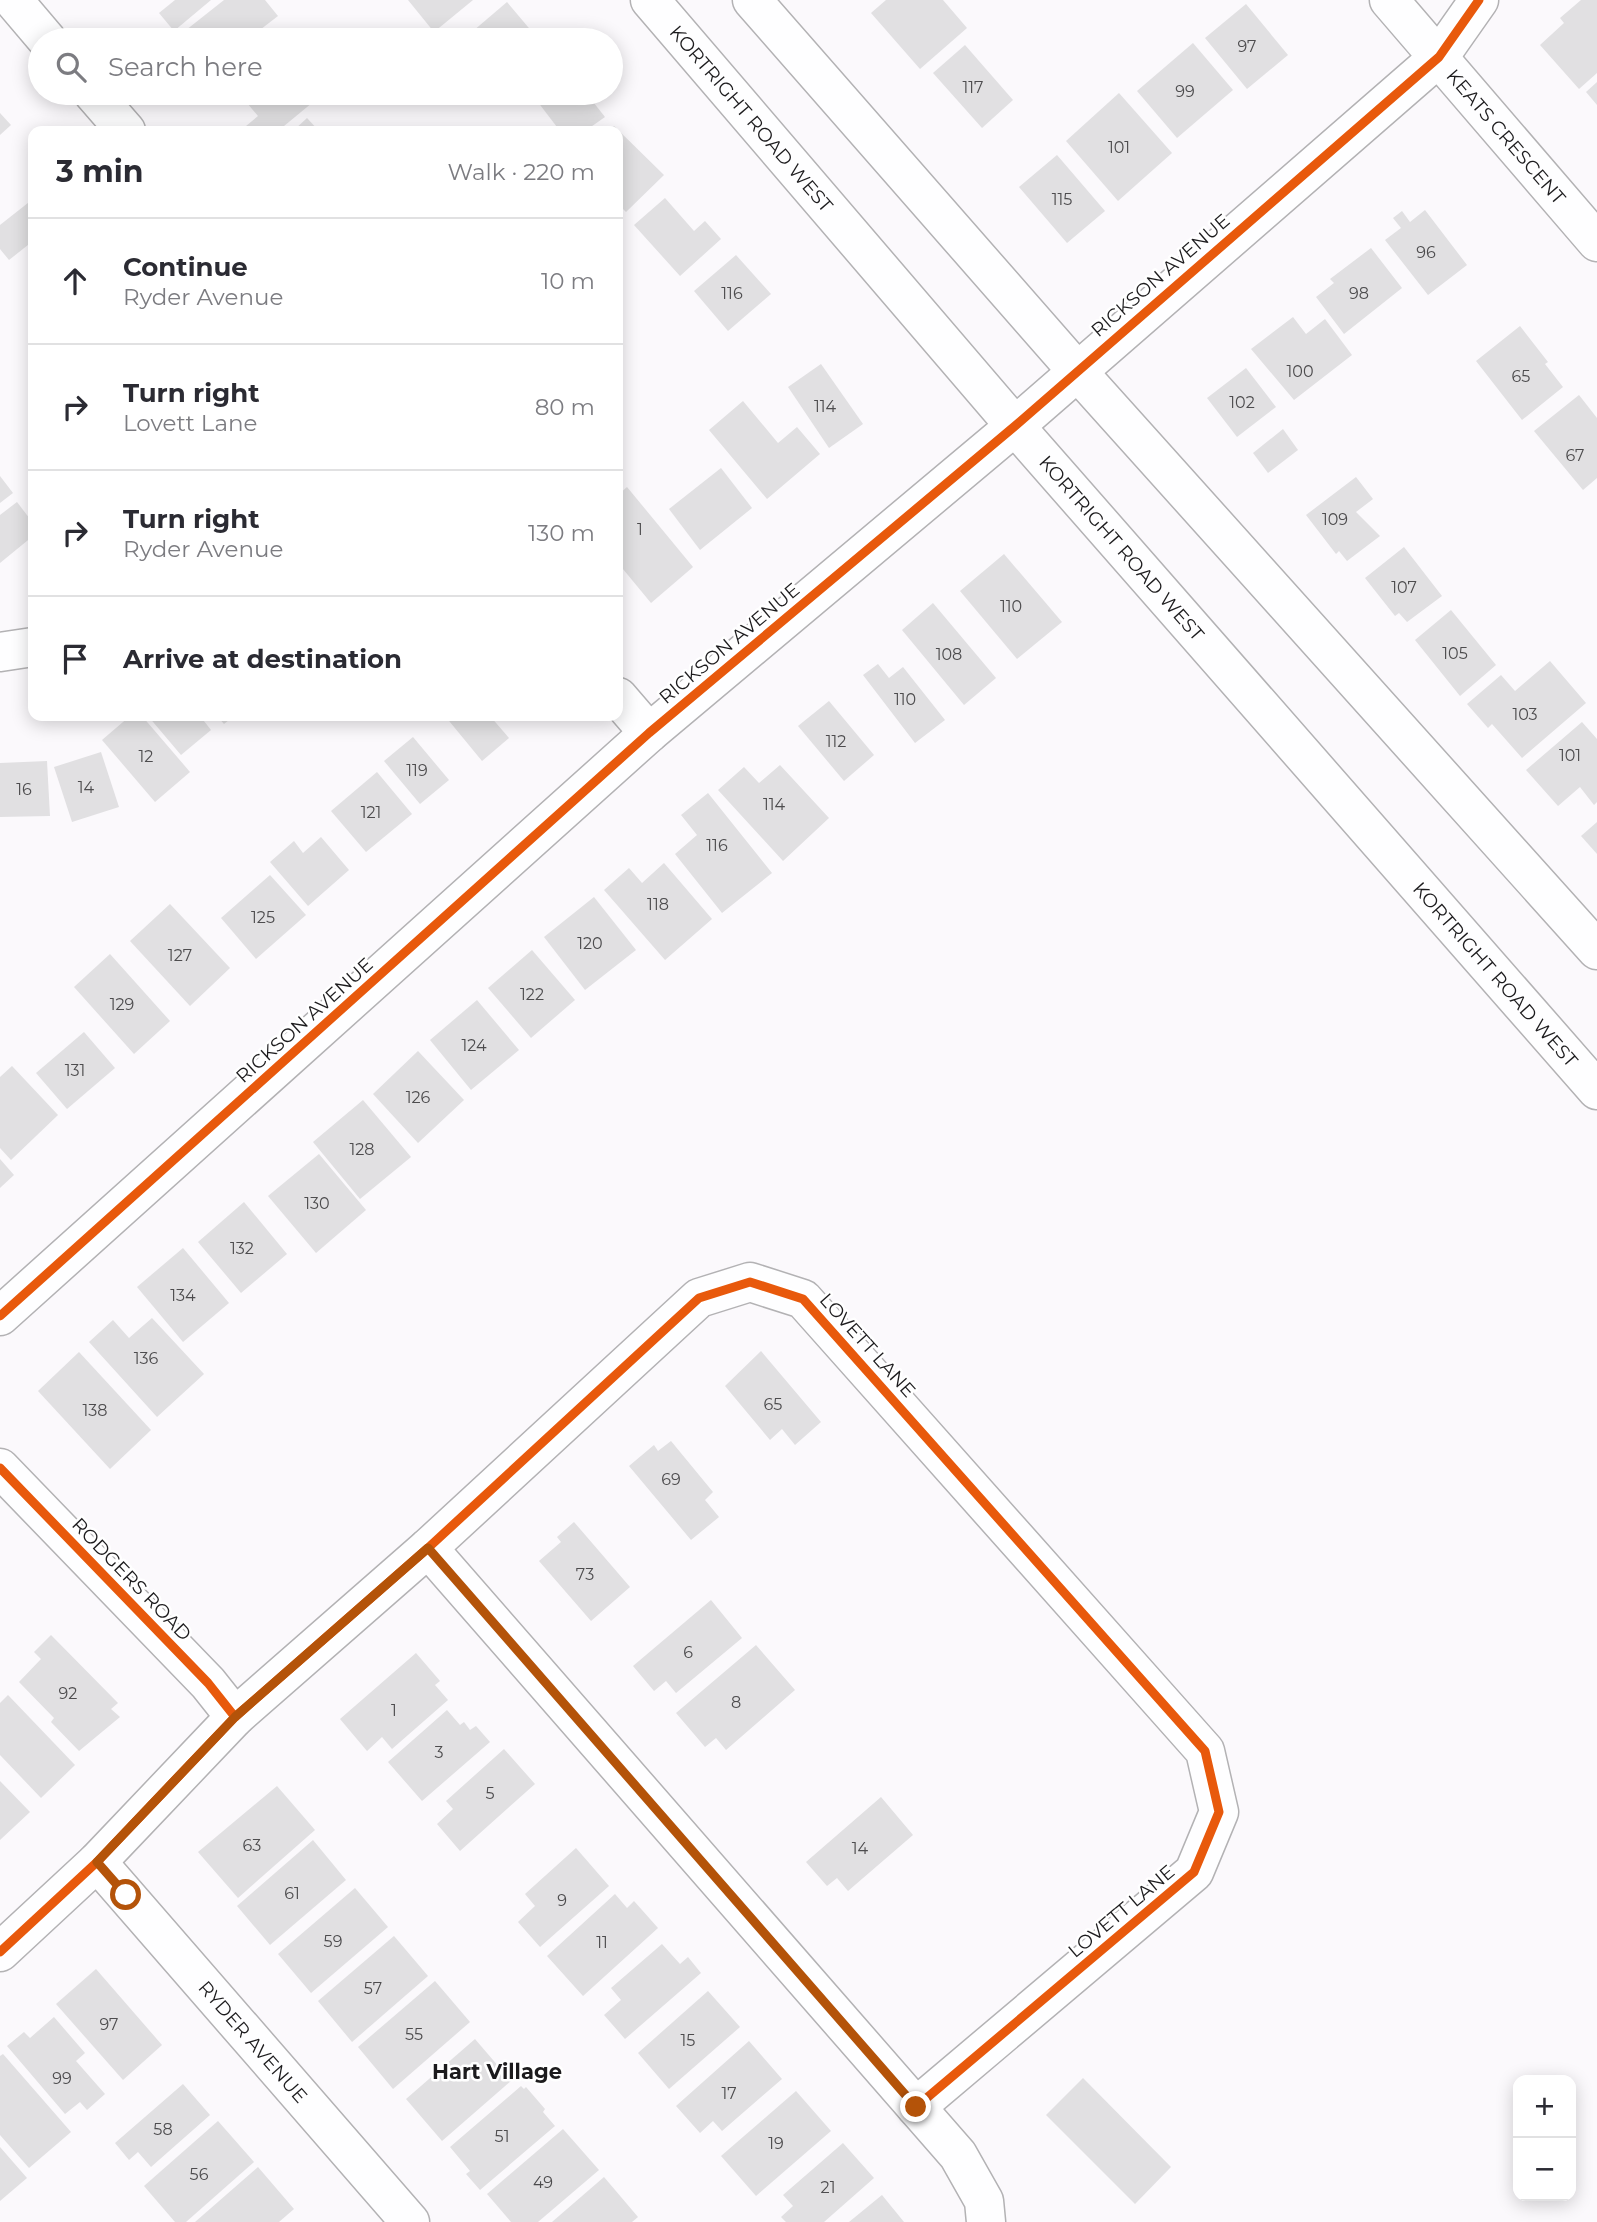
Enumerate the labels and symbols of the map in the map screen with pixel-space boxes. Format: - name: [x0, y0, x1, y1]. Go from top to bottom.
- street label: KORTRIGHT ROAD WEST: [665, 21, 838, 217]
- house number: 97: [1237, 37, 1257, 56]
- street label: KEATS CRESCENT: [1442, 65, 1570, 209]
- house number: 117: [963, 78, 983, 97]
- house number: 99: [1175, 82, 1195, 101]
- house number: 101: [1108, 138, 1130, 157]
- house number: 115: [1052, 190, 1072, 209]
- street label: RICKSON AVENUE: [1086, 209, 1234, 342]
- house number: 96: [1416, 243, 1436, 262]
- house number: 116: [721, 284, 743, 303]
- house number: 98: [1349, 284, 1369, 303]
- house number: 100: [1287, 362, 1313, 381]
- house number: 65: [1512, 367, 1530, 386]
- house number: 102: [1229, 393, 1255, 412]
- house number: 114: [814, 397, 836, 416]
- house number: 67: [1565, 446, 1585, 465]
- street label: KORTRIGHT ROAD WEST: [1034, 451, 1209, 645]
- house number: 109: [1322, 510, 1348, 529]
- house number: 1: [637, 520, 643, 539]
- street label: RICKSON AVENUE: [654, 578, 804, 709]
- house number: 107: [1391, 578, 1417, 597]
- house number: 110: [1000, 597, 1022, 616]
- house number: 105: [1442, 644, 1468, 663]
- house number: 108: [936, 645, 962, 664]
- house number: 110: [894, 690, 916, 709]
- house number: 103: [1512, 705, 1538, 724]
- house number: 112: [826, 732, 846, 751]
- house number: 101: [1559, 746, 1581, 765]
- house number: 12: [139, 747, 153, 766]
- house number: 119: [406, 761, 428, 780]
- house number: 14: [78, 778, 95, 797]
- house number: 16: [16, 780, 32, 799]
- house number: 114: [763, 795, 785, 814]
- house number: 121: [361, 803, 381, 822]
- house number: 116: [706, 836, 728, 855]
- street label: KORTRIGHT ROAD WEST: [1408, 877, 1582, 1072]
- house number: 118: [647, 895, 669, 914]
- house number: 125: [251, 908, 275, 927]
- house number: 120: [577, 934, 603, 953]
- house number: 127: [168, 946, 192, 965]
- street label: RICKSON AVENUE: [231, 953, 377, 1088]
- house number: 122: [520, 985, 544, 1004]
- house number: 129: [110, 995, 134, 1014]
- house number: 124: [461, 1036, 487, 1055]
- house number: 131: [65, 1061, 85, 1080]
- house number: 126: [406, 1088, 431, 1107]
- house number: 128: [349, 1140, 375, 1159]
- house number: 130: [304, 1194, 330, 1213]
- house number: 132: [230, 1239, 254, 1258]
- house number: 134: [170, 1286, 196, 1305]
- street label: LOVETT LANE: [815, 1289, 920, 1402]
- house number: 136: [134, 1349, 159, 1368]
- house number: 65: [764, 1395, 782, 1414]
- house number: 138: [82, 1401, 108, 1420]
- house number: 69: [661, 1470, 681, 1489]
- street label: RODGERS ROAD: [67, 1513, 196, 1646]
- house number: 73: [576, 1565, 594, 1584]
- house number: 6: [683, 1643, 693, 1662]
- house number: 92: [59, 1684, 77, 1703]
- house number: 8: [731, 1693, 741, 1712]
- house number: 1: [391, 1701, 397, 1720]
- house number: 3: [434, 1743, 444, 1762]
- house number: 5: [485, 1784, 495, 1803]
- house number: 63: [243, 1836, 261, 1855]
- house number: 14: [852, 1839, 869, 1858]
- street label: LOVETT LANE: [1063, 1860, 1179, 1963]
- route start: [110, 1879, 141, 1910]
- house number: 61: [284, 1884, 300, 1903]
- house number: 9: [557, 1891, 567, 1910]
- house number: 59: [324, 1932, 342, 1951]
- house number: 11: [596, 1933, 608, 1952]
- street label: RYDER AVENUE: [193, 1976, 312, 2108]
- house number: 57: [364, 1979, 382, 1998]
- house number: 97: [99, 2015, 119, 2034]
- house number: 55: [405, 2025, 423, 2044]
- house number: 15: [681, 2031, 695, 2050]
- district label: Hart Village: [432, 2059, 562, 2084]
- house number: 99: [52, 2069, 72, 2088]
- house number: 17: [721, 2084, 737, 2103]
- route end: [900, 2091, 931, 2122]
- house number: 58: [153, 2120, 173, 2139]
- house number: 51: [495, 2127, 509, 2146]
- house number: 19: [768, 2134, 784, 2153]
- house number: 56: [190, 2165, 209, 2184]
- house number: 49: [533, 2173, 553, 2192]
- house number: 21: [821, 2178, 835, 2197]

